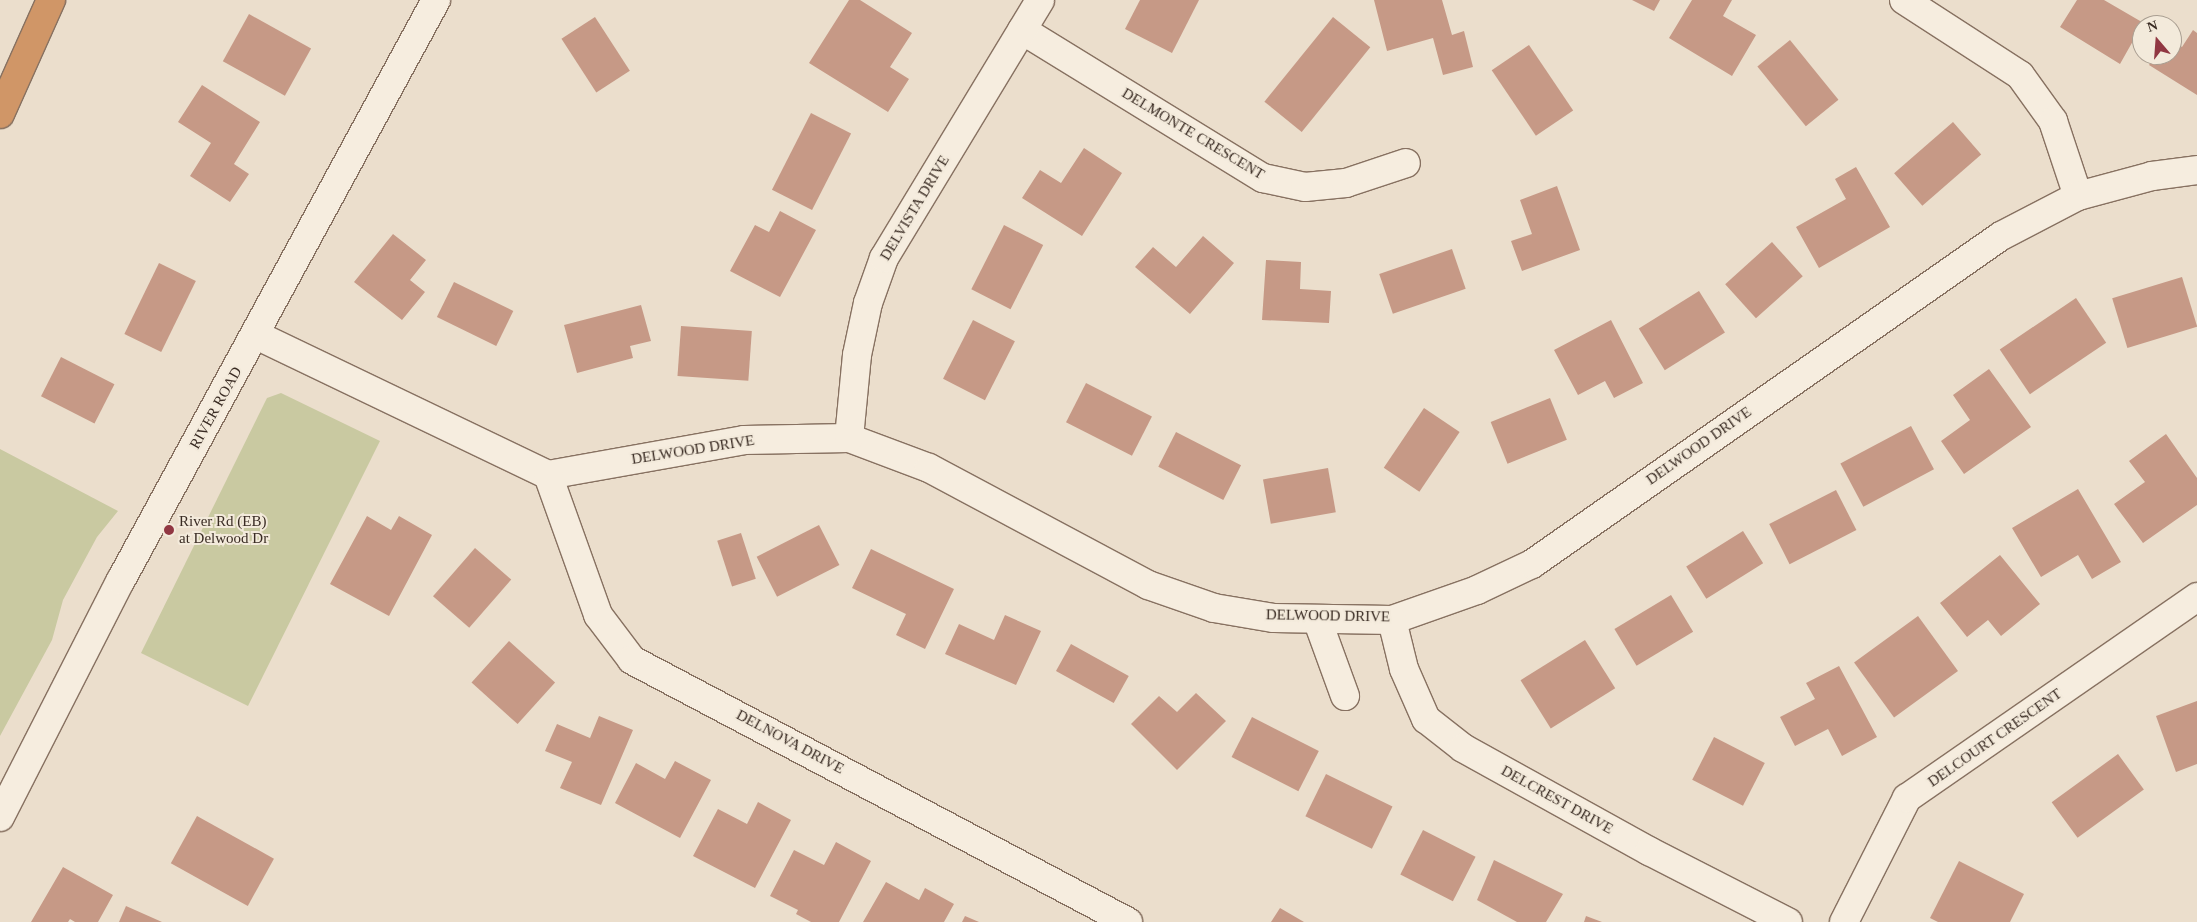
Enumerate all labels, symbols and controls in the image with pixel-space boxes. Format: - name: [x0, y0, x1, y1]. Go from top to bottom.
- north arrow: [2132, 15, 2182, 65]
- text: N: [2145, 18, 2160, 35]
- street label: DELMONTE CRESCENT: [1119, 84, 1267, 184]
- street label: DELVISTA DRIVE: [876, 152, 954, 264]
- street label: RIVER ROAD: [186, 364, 246, 452]
- street label: DELWOOD DRIVE: [1643, 403, 1755, 489]
- street label: DELWOOD DRIVE: [630, 431, 756, 469]
- place label: River Rd (EB) at Delwood Dr: [179, 512, 268, 547]
- marker: River Rd (EB) at Delwood Dr: [163, 524, 175, 536]
- street label: DELWOOD DRIVE: [1266, 606, 1390, 626]
- street label: DELCOURT CRESCENT: [1925, 685, 2065, 791]
- street label: DELNOVA DRIVE: [733, 706, 847, 778]
- street label: DELCREST DRIVE: [1498, 762, 1616, 838]

